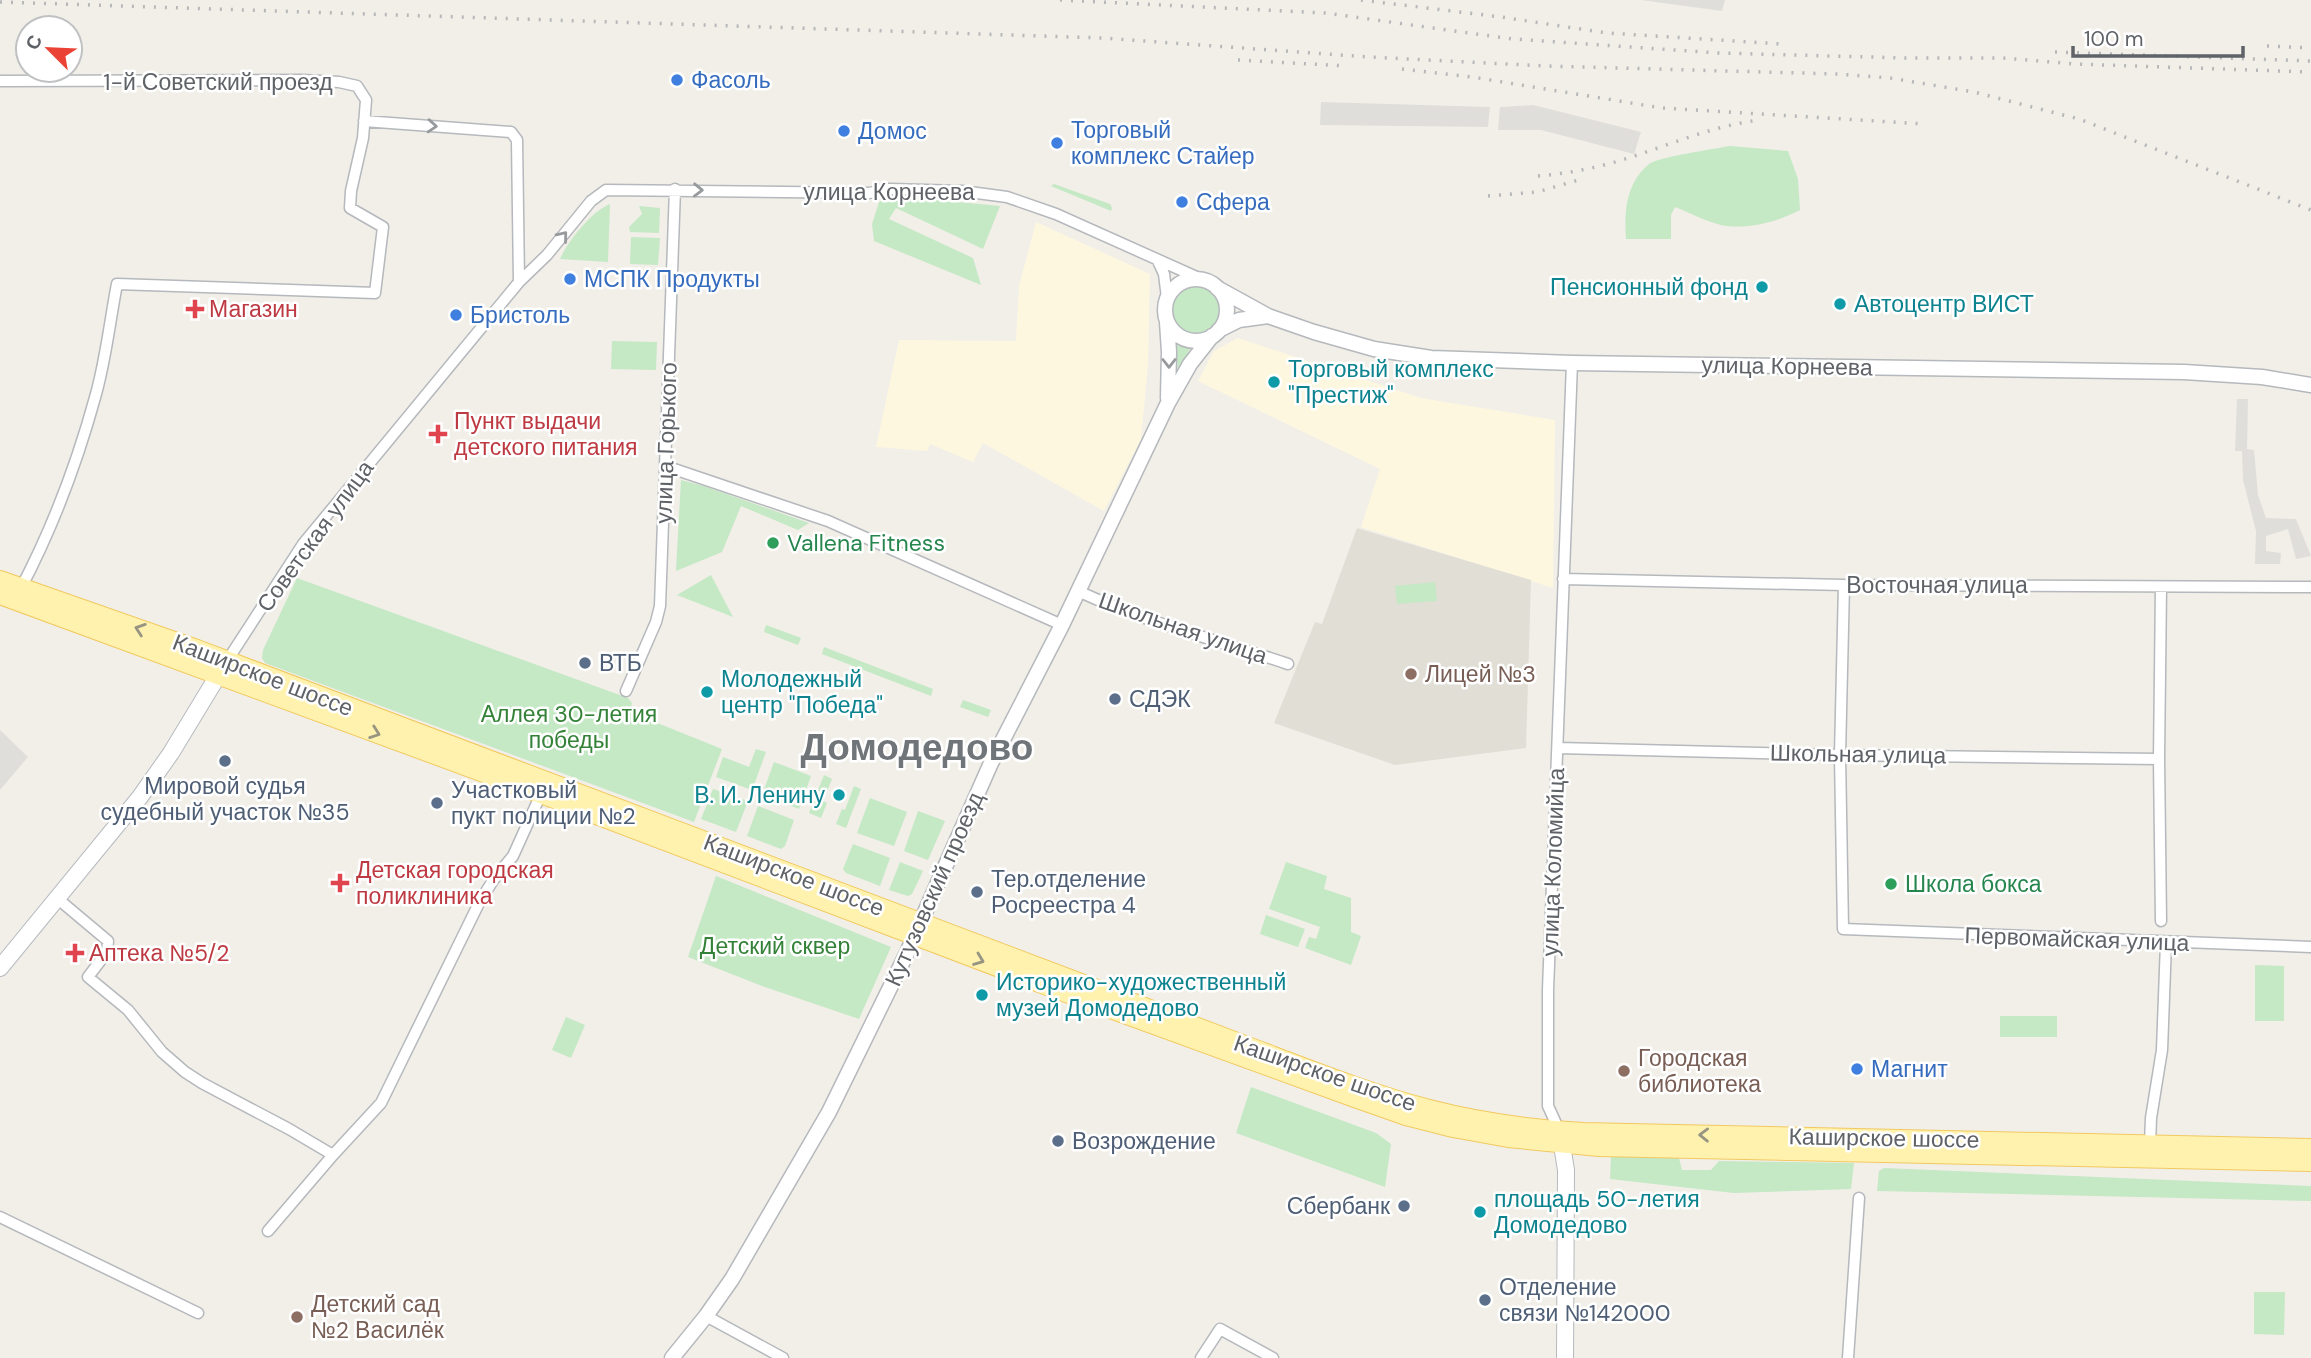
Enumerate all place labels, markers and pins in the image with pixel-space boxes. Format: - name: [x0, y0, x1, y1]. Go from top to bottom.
- place label: Фасоль: [691, 65, 771, 95]
- marker: Фасоль: [669, 72, 685, 88]
- place label: Торговый комплекс Стайер: [1071, 115, 1255, 171]
- place label: Домос: [858, 116, 927, 146]
- marker: Домос: [836, 123, 852, 139]
- marker: Торговый комплекс Стайер: [1049, 135, 1065, 151]
- place label: Сфера: [1196, 187, 1270, 217]
- marker: Сфера: [1174, 194, 1190, 210]
- place label: МСПК Продукты: [584, 264, 760, 294]
- marker: МСПК Продукты: [562, 271, 578, 287]
- place label: Пенсионный фонд: [1550, 272, 1749, 302]
- marker: Пенсионный фонд: [1754, 279, 1770, 295]
- place label: Автоцентр ВИСТ: [1854, 289, 2034, 319]
- place label: Магазин: [209, 294, 298, 324]
- marker: Автоцентр ВИСТ: [1832, 296, 1848, 312]
- place label: Бристоль: [470, 300, 570, 330]
- marker: Магазин: [187, 301, 203, 317]
- marker: Бристоль: [448, 307, 464, 323]
- place label: Торговый комплекс "Престиж": [1288, 354, 1494, 410]
- marker: Торговый комплекс "Престиж": [1266, 374, 1282, 390]
- place label: Пункт выдачи детского питания: [454, 406, 638, 462]
- marker: Пункт выдачи детского питания: [428, 424, 448, 444]
- place label: Vallena Fitness: [787, 528, 945, 558]
- marker: Vallena Fitness: [765, 535, 781, 551]
- place label: ВТБ: [599, 648, 642, 678]
- marker: ВТБ: [577, 655, 593, 671]
- place label: Лицей №3: [1425, 659, 1536, 689]
- place label: Молодежный центр "Победа": [721, 664, 883, 720]
- marker: Лицей №3: [1403, 666, 1419, 682]
- marker: Молодежный центр "Победа": [699, 684, 715, 700]
- place label: СДЭК: [1129, 684, 1191, 714]
- marker: СДЭК: [1107, 691, 1123, 707]
- marker: Мировой судья судебный участок №35: [217, 753, 233, 769]
- place label: Мировой судья судебный участок №35: [101, 771, 349, 827]
- place label: Участковый пукт полиции №2: [451, 775, 636, 831]
- place label: В. И. Ленину: [694, 780, 825, 810]
- marker: В. И. Ленину: [831, 787, 847, 803]
- marker: Участковый пукт полиции №2: [429, 795, 445, 811]
- place label: Детская городская поликлиника: [356, 855, 554, 911]
- place label: Тер.отделение Росреестра 4: [991, 864, 1146, 920]
- place label: Школа бокса: [1905, 869, 2042, 899]
- marker: Детская городская поликлиника: [330, 873, 350, 893]
- marker: Школа бокса: [1883, 876, 1899, 892]
- marker: Тер.отделение Росреестра 4: [969, 884, 985, 900]
- place label: Аптека №5/2: [89, 938, 230, 968]
- marker: Аптека №5/2: [67, 945, 83, 961]
- place label: Историко-художественный музей Домодедово: [996, 967, 1286, 1023]
- marker: Историко-художественный музей Домодедово: [974, 987, 990, 1003]
- place label: Городская библиотека: [1638, 1043, 1761, 1099]
- place label: Магнит: [1871, 1054, 1948, 1084]
- marker: Магнит: [1849, 1061, 1865, 1077]
- marker: Городская библиотека: [1616, 1063, 1632, 1079]
- place label: Возрождение: [1072, 1126, 1216, 1156]
- marker: Возрождение: [1050, 1133, 1066, 1149]
- place label: площадь 50-летия Домодедово: [1494, 1184, 1700, 1240]
- place label: Сбербанк: [1287, 1191, 1391, 1221]
- marker: Сбербанк: [1396, 1198, 1412, 1214]
- marker: площадь 50-летия Домодедово: [1472, 1204, 1488, 1220]
- place label: Отделение связи №142000: [1499, 1272, 1670, 1328]
- place label: Детский сад №2 Василёк: [311, 1289, 445, 1345]
- marker: Отделение связи №142000: [1477, 1292, 1493, 1308]
- marker: Детский сад №2 Василёк: [289, 1309, 305, 1325]

